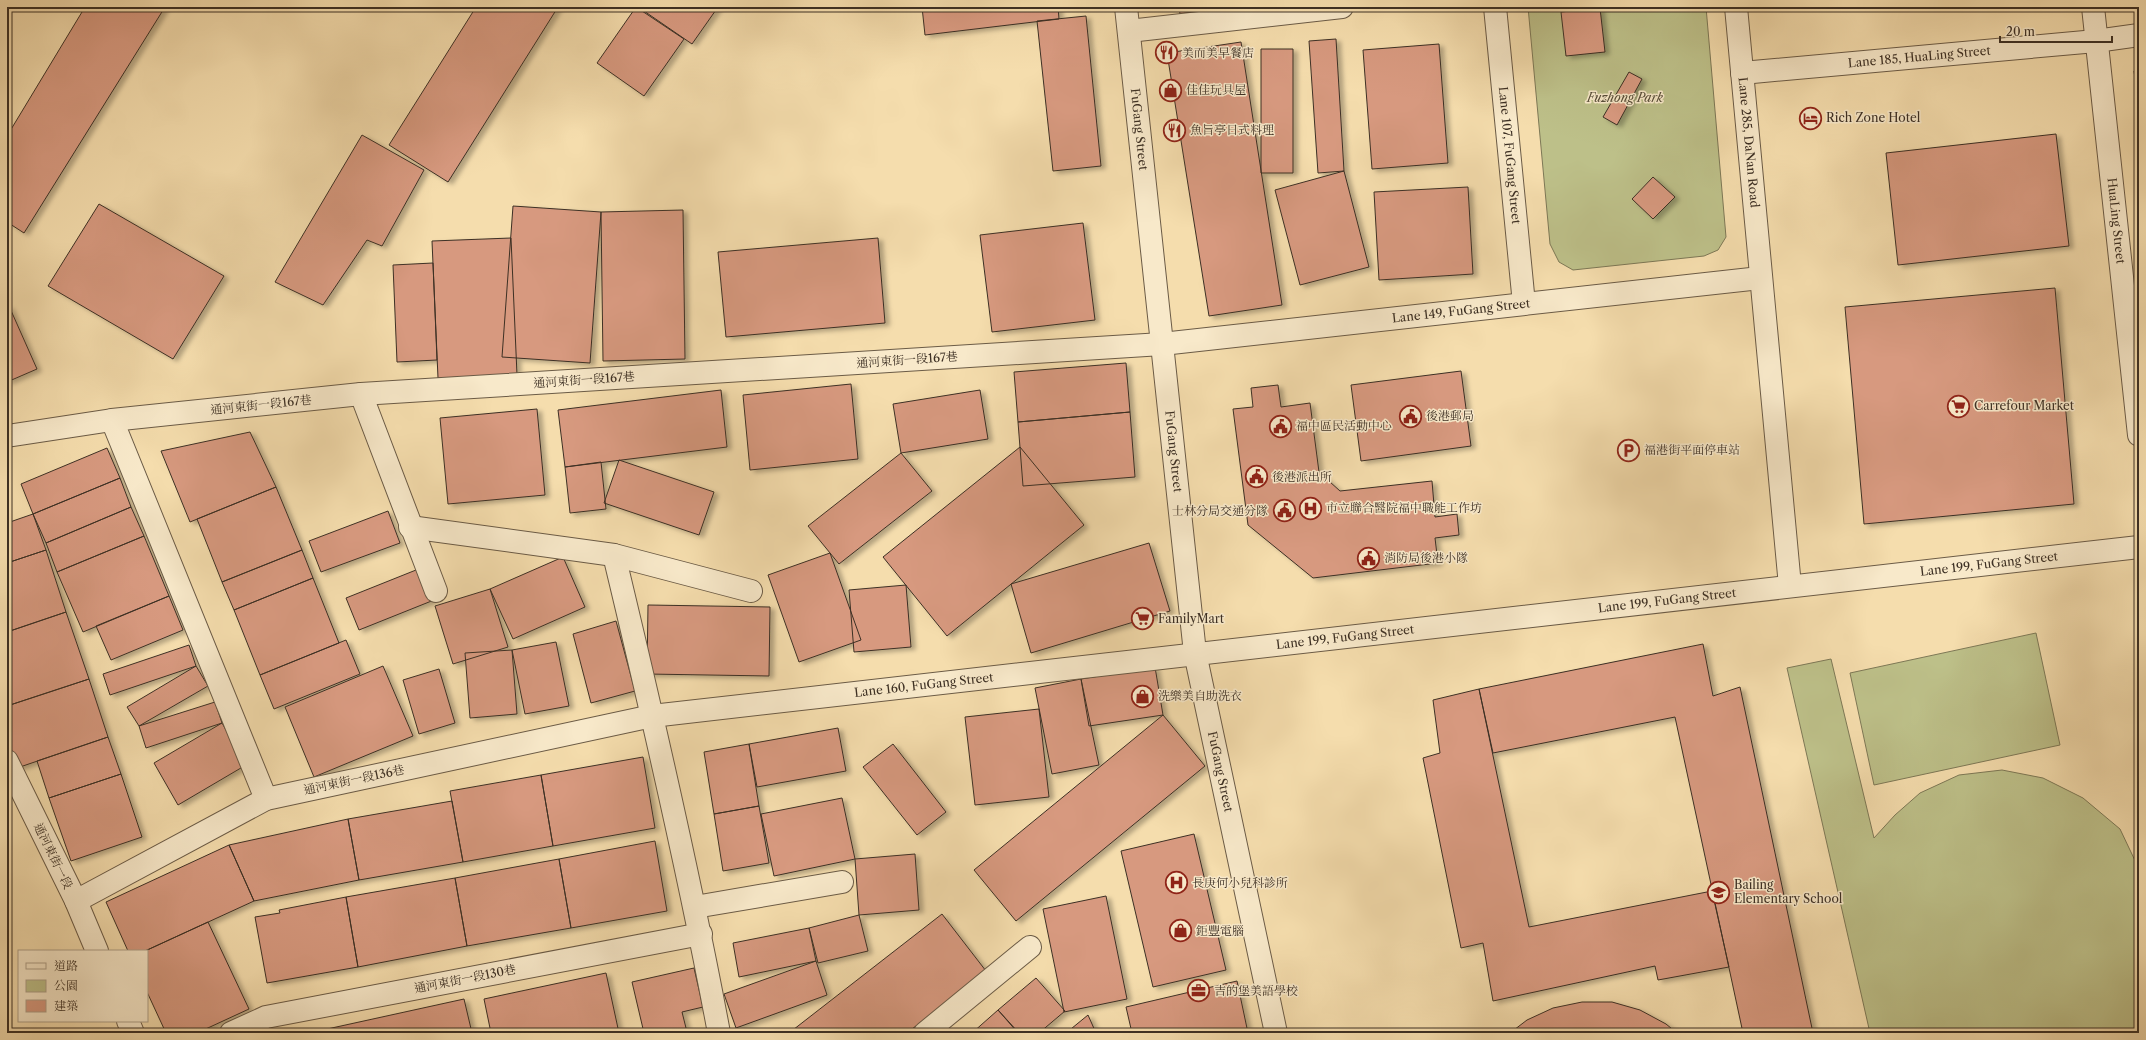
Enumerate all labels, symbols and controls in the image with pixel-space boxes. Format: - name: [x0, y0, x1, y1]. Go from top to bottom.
- scale bar: [2000, 18, 2112, 44]
- text: 20 m: [2006, 24, 2035, 39]
- restaurant icon: 美而美早餐店: [1154, 40, 1180, 66]
- street label: Lane 185, HuaLing Street: [1847, 42, 1992, 70]
- place label: 美而美早餐店: [1182, 45, 1254, 60]
- street label: Lane 285, DaNan Road: [1736, 76, 1763, 209]
- shop icon: 佳佳玩具屋: [1158, 77, 1184, 103]
- place label: 佳佳玩具屋: [1186, 82, 1246, 97]
- street label: Lane 107, FuGang Street: [1496, 86, 1524, 225]
- street label: FuGang Street: [1128, 88, 1151, 172]
- park label: Fuzhong Park: [1586, 90, 1664, 105]
- hotel icon: Rich Zone Hotel: [1798, 105, 1824, 131]
- place label: Rich Zone Hotel: [1826, 110, 1921, 125]
- restaurant icon: 魚旨亭日式料理: [1162, 117, 1188, 143]
- place label: 魚旨亭日式料理: [1190, 122, 1274, 137]
- street label: HuaLing Street: [2104, 177, 2129, 265]
- street label: Lane 149, FuGang Street: [1391, 295, 1532, 326]
- street label: 通河東街一段167巷: [856, 348, 958, 371]
- street label: 通河東街一段167巷: [533, 368, 635, 391]
- street label: 通河東街一段167巷: [210, 392, 312, 417]
- supermarket icon: Carrefour Market: [1946, 393, 1972, 419]
- place label: Carrefour Market: [1974, 398, 2075, 413]
- public building icon: 後港郵局: [1398, 403, 1424, 429]
- place label: 後港郵局: [1426, 408, 1474, 423]
- street label: FuGang Street: [1162, 410, 1186, 494]
- public building icon: 福中區民活動中心: [1267, 413, 1293, 439]
- place label: 福中區民活動中心: [1296, 418, 1392, 433]
- parking icon: 福港街平面停車站: [1615, 437, 1641, 463]
- place label: 福港街平面停車站: [1644, 442, 1740, 457]
- public building icon: 後港派出所: [1243, 464, 1269, 490]
- place label: 後港派出所: [1272, 469, 1332, 484]
- hospital icon: 市立聯合醫院福中職能工作坊: [1297, 495, 1323, 521]
- public building icon: 士林分局交通分隊: [1271, 498, 1297, 524]
- place label: 市立聯合醫院福中職能工作坊: [1326, 500, 1482, 515]
- place label: 士林分局交通分隊: [1172, 503, 1268, 518]
- public building icon: 消防局後港小隊: [1355, 545, 1381, 571]
- street label: Lane 199, FuGang Street: [1919, 548, 2059, 579]
- place label: 消防局後港小隊: [1384, 550, 1468, 565]
- street label: Lane 199, FuGang Street: [1597, 585, 1738, 615]
- supermarket icon: FamilyMart: [1130, 606, 1156, 632]
- place label: FamilyMart: [1158, 611, 1225, 626]
- street label: Lane 199, FuGang Street: [1275, 621, 1416, 652]
- street label: Lane 160, FuGang Street: [853, 669, 995, 700]
- shop icon: 洗樂美自助洗衣: [1129, 683, 1155, 709]
- place label: 洗樂美自助洗衣: [1158, 688, 1242, 703]
- street label: FuGang Street: [1205, 730, 1237, 814]
- street label: 通河東街一段136巷: [302, 761, 406, 798]
- street label: 通河東街一段: [31, 820, 76, 891]
- hospital icon: 長庚何小兒科診所: [1163, 870, 1189, 896]
- place label: 長庚何小兒科診所: [1192, 875, 1288, 890]
- place label: Bailing Elementary School: [1734, 877, 1843, 906]
- school or university icon: Bailing Elementary School: [1705, 879, 1731, 905]
- shop icon: 鉅豐電腦: [1167, 918, 1193, 944]
- place label: 鉅豐電腦: [1196, 923, 1244, 938]
- legend: [18, 950, 148, 1022]
- text: 道路: [54, 958, 78, 973]
- street label: 通河東街一段130巷: [413, 961, 517, 996]
- text: 公園: [54, 978, 78, 993]
- office icon: 吉的堡美語學校: [1185, 978, 1211, 1004]
- place label: 吉的堡美語學校: [1214, 983, 1298, 998]
- text: 建築: [54, 998, 78, 1013]

